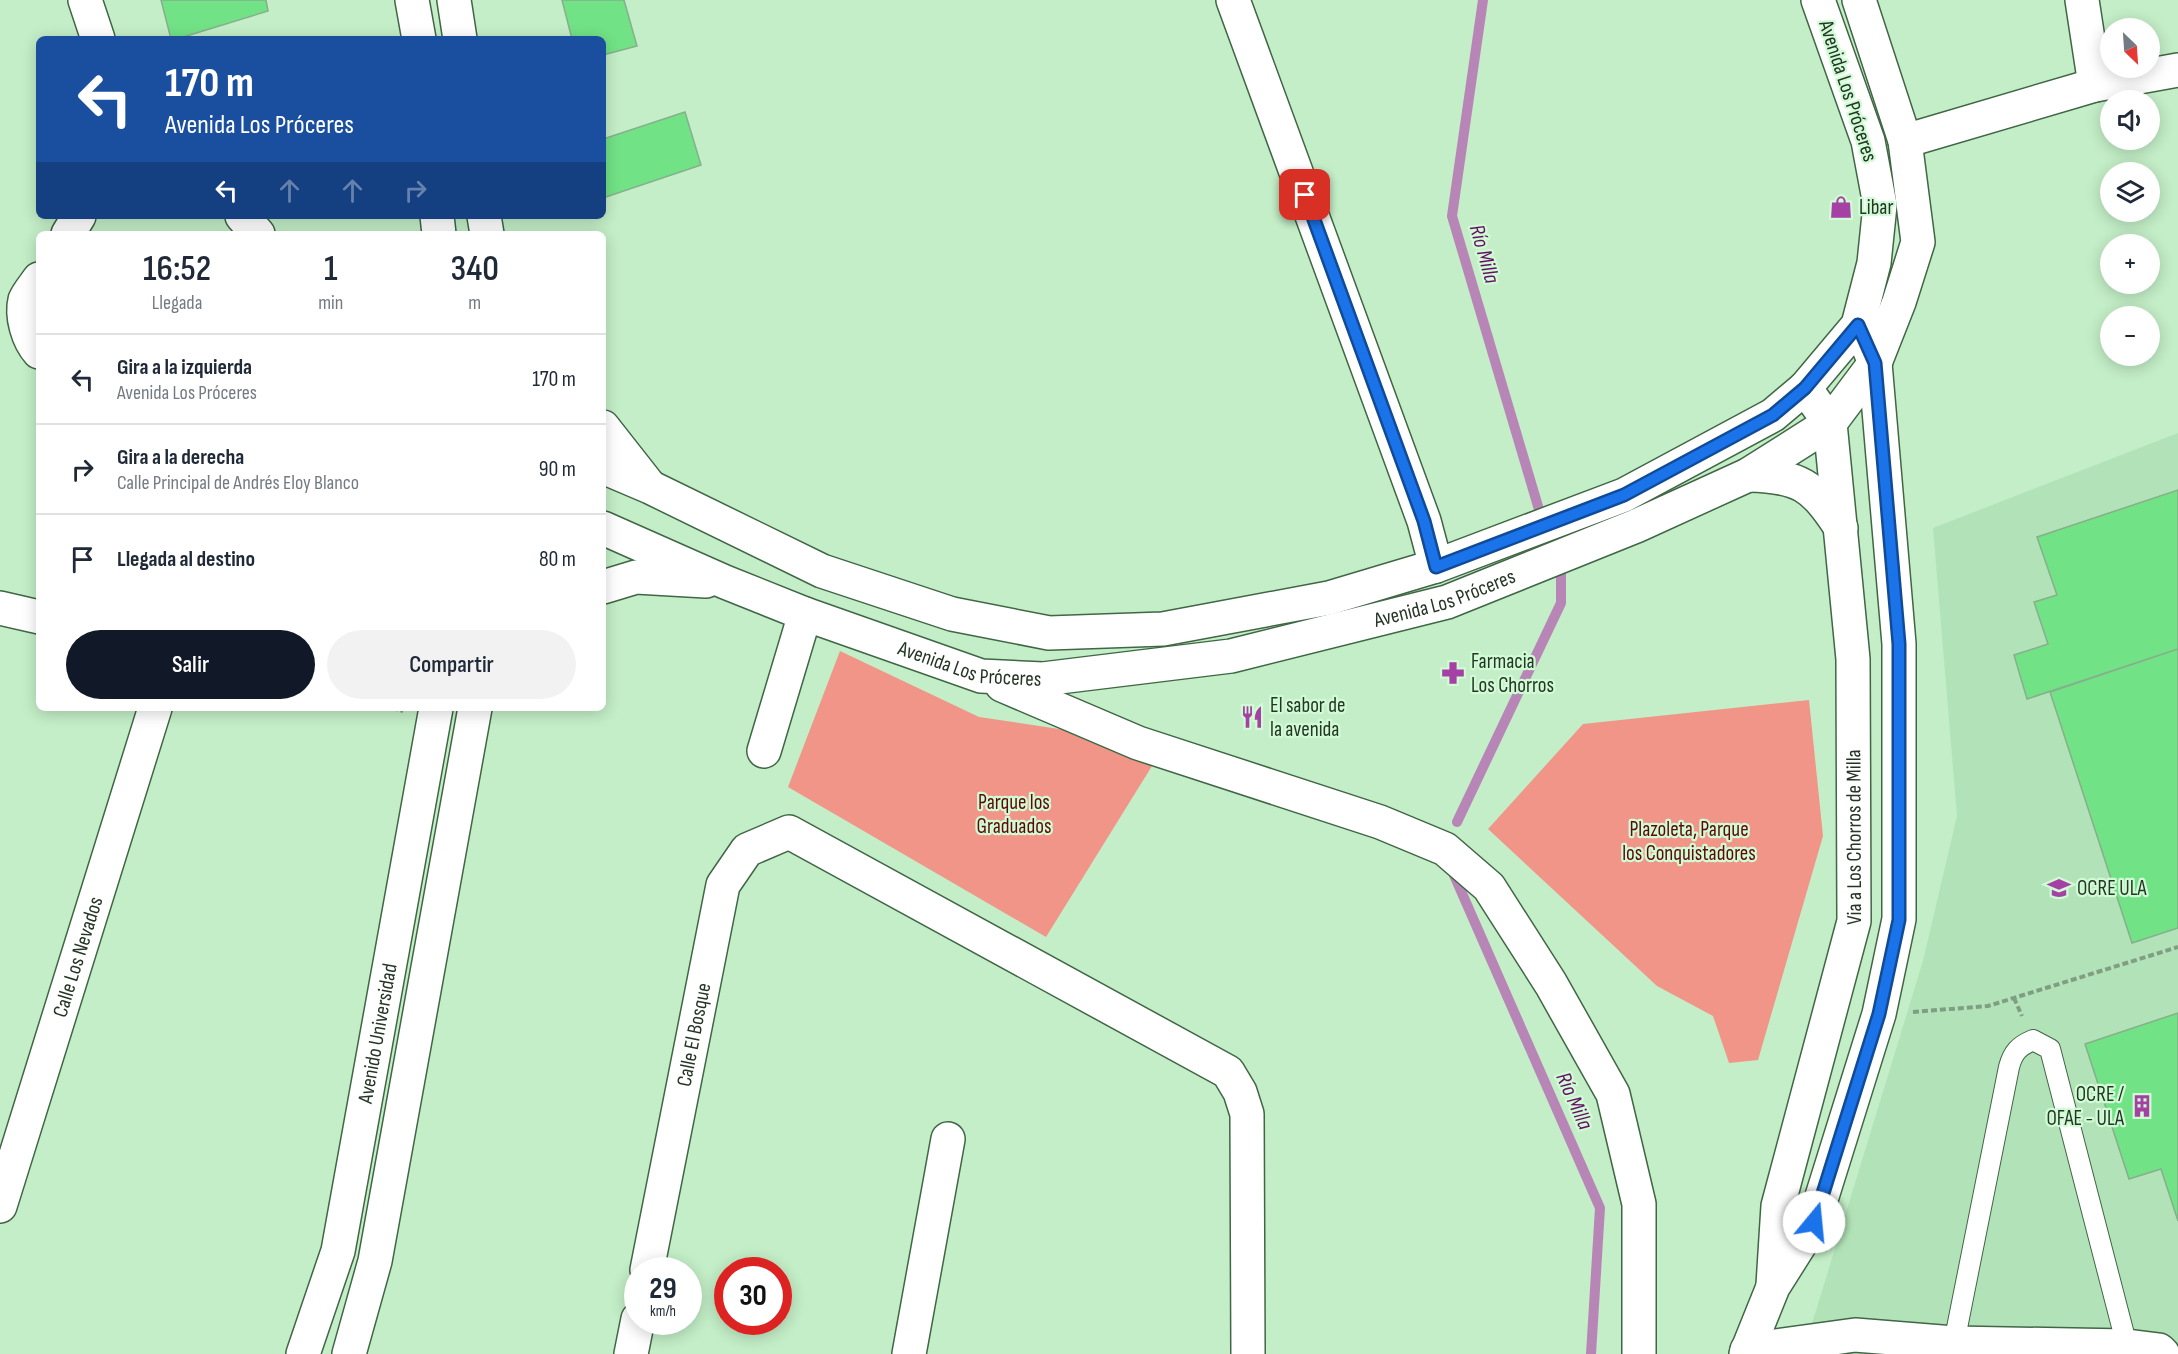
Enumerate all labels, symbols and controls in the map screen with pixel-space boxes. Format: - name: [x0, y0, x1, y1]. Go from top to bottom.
- street label: Avenida Los Próceres: [1813, 16, 1883, 165]
- north arrow: [2100, 18, 2160, 78]
- map controls: [2100, 18, 2160, 366]
- text: 170 m: [165, 58, 254, 109]
- icon: left: [66, 60, 144, 138]
- button: sound: [2100, 90, 2160, 150]
- text: Avenida Los Próceres: [165, 109, 354, 141]
- button: layers: [2100, 162, 2160, 222]
- pin: [1279, 169, 1330, 220]
- icon: left: [210, 174, 243, 207]
- icon: ahead: [273, 174, 306, 207]
- icon: ahead: [336, 174, 369, 207]
- icon: right: [399, 174, 432, 207]
- icon: arrive: [1288, 178, 1321, 211]
- shop icon: Libar: [1828, 194, 1854, 220]
- place label: Libar: [1859, 195, 1893, 220]
- water label: Río Milla: [1463, 221, 1505, 287]
- button: +: [2100, 234, 2160, 294]
- text: 16:52: [143, 248, 211, 291]
- text: 1: [324, 248, 338, 291]
- text: 340: [450, 248, 499, 291]
- text: Llegada: [152, 291, 202, 315]
- text: min: [318, 291, 343, 315]
- text: m: [468, 291, 481, 315]
- button: −: [2100, 306, 2160, 366]
- text: Gira a la izquierda: [117, 354, 252, 381]
- icon: left: [66, 363, 99, 396]
- text: 170 m: [532, 366, 576, 393]
- text: Avenida Los Próceres: [117, 381, 257, 405]
- text: Gira a la derecha: [117, 444, 244, 471]
- icon: right: [66, 453, 99, 486]
- text: 90 m: [539, 456, 576, 483]
- text: Calle Principal de Andrés Eloy Blanco: [117, 471, 359, 495]
- icon: arrive: [66, 543, 99, 576]
- text: Llegada al destino: [117, 546, 255, 573]
- text: 80 m: [539, 546, 576, 573]
- street label: Avenida Los Próceres: [1370, 563, 1519, 633]
- button: Salir: [66, 630, 315, 699]
- button: Compartir: [327, 630, 576, 699]
- street label: Avenida Los Próceres: [894, 635, 1042, 691]
- place label: Farmacia Los Chorros: [1471, 649, 1554, 698]
- pharmacy icon: Farmacia Los Chorros: [1440, 660, 1466, 686]
- place label: El sabor de la avenida: [1270, 693, 1345, 742]
- restaurant icon: El sabor de la avenida: [1239, 704, 1265, 730]
- street label: Via a Los Chorros de Milla: [1841, 749, 1867, 925]
- park label: Parque los Graduados: [977, 790, 1051, 839]
- park label: Plazoleta, Parque los Conquistadores: [1622, 817, 1756, 866]
- school or university icon: OCRE ULA: [2046, 875, 2072, 901]
- place label: OCRE ULA: [2077, 876, 2148, 901]
- street label: Calle Los Nevados: [47, 894, 108, 1020]
- street label: Avenido Universidad: [352, 961, 402, 1106]
- street label: Calle El Bosque: [671, 981, 716, 1088]
- water label: Río Milla: [1549, 1068, 1599, 1134]
- place label: OCRE / OFAE - ULA: [2046, 1082, 2125, 1131]
- building icon: OCRE / OFAE - ULA: [2129, 1093, 2155, 1119]
- position arrow: [1782, 1190, 1846, 1254]
- speed limit sign: 30: [714, 1257, 792, 1335]
- text: 29: [649, 1271, 677, 1307]
- text: km/h: [650, 1302, 676, 1321]

